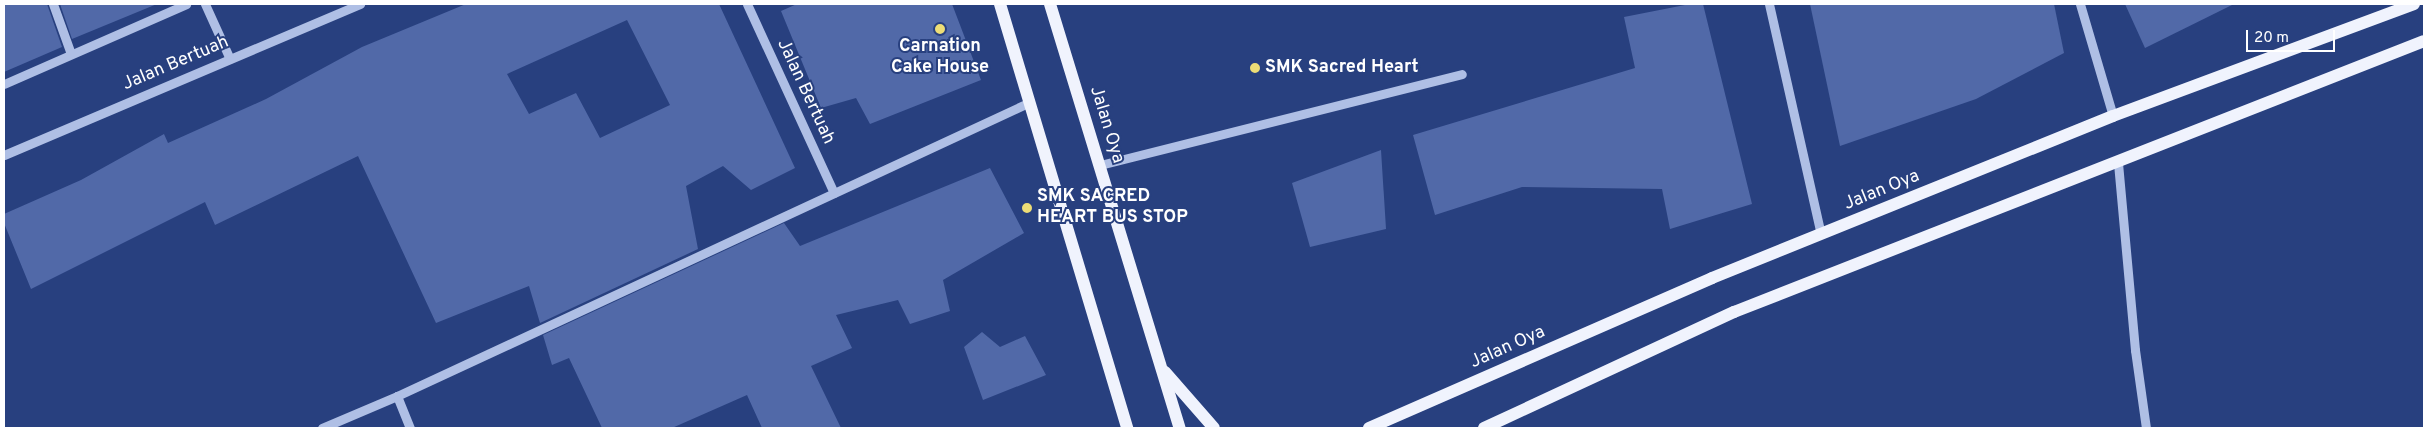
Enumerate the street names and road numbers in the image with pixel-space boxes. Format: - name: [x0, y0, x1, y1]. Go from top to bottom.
- street label: Jalan Bertuah: [120, 32, 232, 96]
- street label: Jalan Bertuah: [771, 36, 839, 148]
- street label: Jalan Oya: [1084, 84, 1128, 166]
- street label: Jalan Oya: [1841, 166, 1923, 216]
- street label: Jalan Oya: [1467, 322, 1549, 374]

